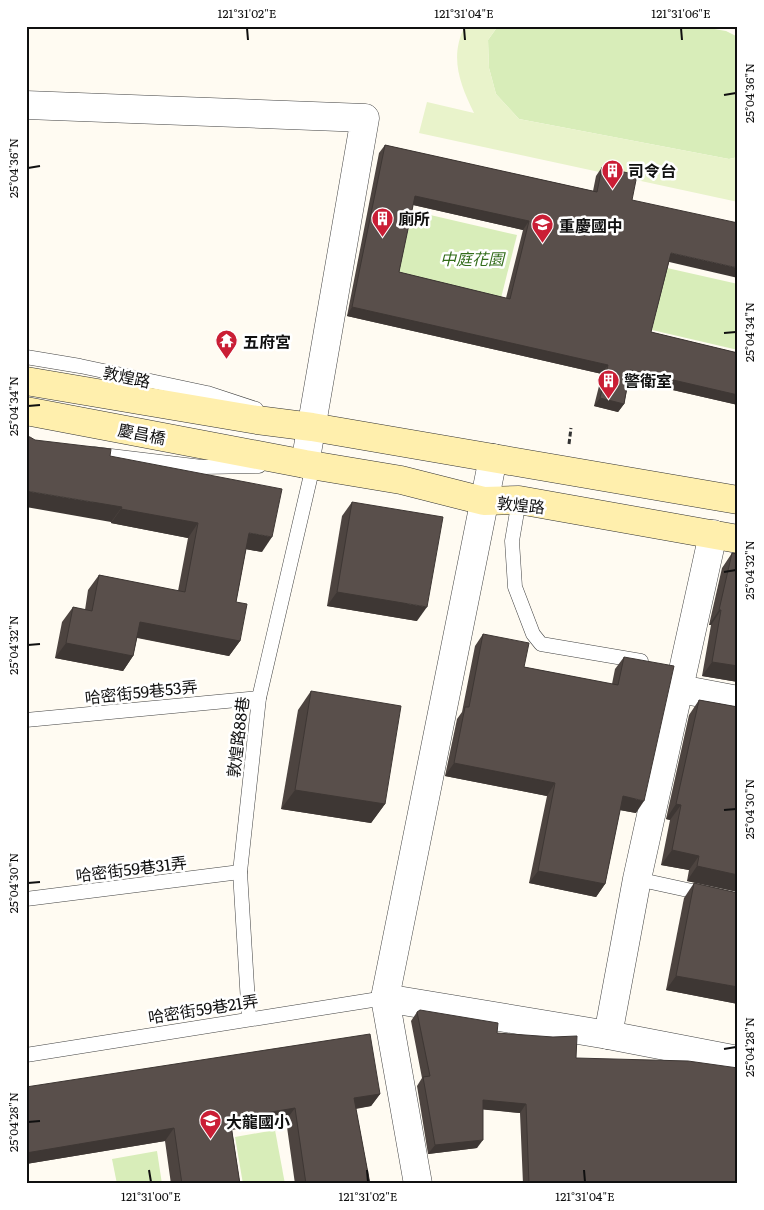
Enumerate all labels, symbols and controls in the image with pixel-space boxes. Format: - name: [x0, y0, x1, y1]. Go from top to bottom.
- text: 121°31'02"E: [218, 4, 277, 22]
- text: 121°31'04"E: [434, 4, 494, 22]
- text: 121°31'06"E: [651, 4, 711, 22]
- text: 25°04'36"N: [740, 63, 758, 123]
- text: 25°04'36"N: [4, 138, 22, 198]
- building icon: 司令台: [600, 158, 624, 189]
- place label: 司令台: [628, 158, 676, 182]
- building icon: 廁所: [370, 206, 394, 237]
- place label: 廁所: [398, 206, 430, 230]
- school or university icon: 重慶國中: [531, 213, 555, 244]
- place label: 重慶國中: [559, 213, 623, 237]
- park label: 中庭花園: [440, 246, 506, 270]
- text: 25°04'34"N: [740, 302, 758, 362]
- temple icon: 五府宮: [215, 329, 239, 360]
- place label: 五府宮: [243, 329, 291, 353]
- street label: 敦煌路: [101, 359, 153, 393]
- building icon: 警衛室: [596, 368, 620, 399]
- place label: 警衛室: [624, 368, 672, 392]
- text: 25°04'34"N: [4, 376, 22, 436]
- street label: 慶昌橋: [116, 417, 168, 449]
- street label: 敦煌路: [496, 490, 546, 518]
- text: 25°04'32"N: [740, 540, 758, 600]
- text: 25°04'32"N: [4, 615, 22, 675]
- street label: 哈密街59巷53弄: [83, 673, 199, 709]
- street label: 敦煌路88巷: [220, 695, 254, 779]
- text: 25°04'30"N: [740, 779, 758, 839]
- street label: 哈密街59巷31弄: [74, 849, 188, 887]
- text: 25°04'30"N: [4, 853, 22, 913]
- street label: 哈密街59巷21弄: [146, 987, 260, 1029]
- text: 25°04'28"N: [740, 1017, 758, 1077]
- text: 25°04'28"N: [4, 1092, 22, 1152]
- school or university icon: 大龍國小: [198, 1109, 222, 1140]
- place label: 大龍國小: [226, 1109, 290, 1133]
- text: 121°31'00"E: [121, 1187, 181, 1205]
- text: 121°31'02"E: [339, 1187, 398, 1205]
- text: 121°31'04"E: [555, 1187, 615, 1205]

